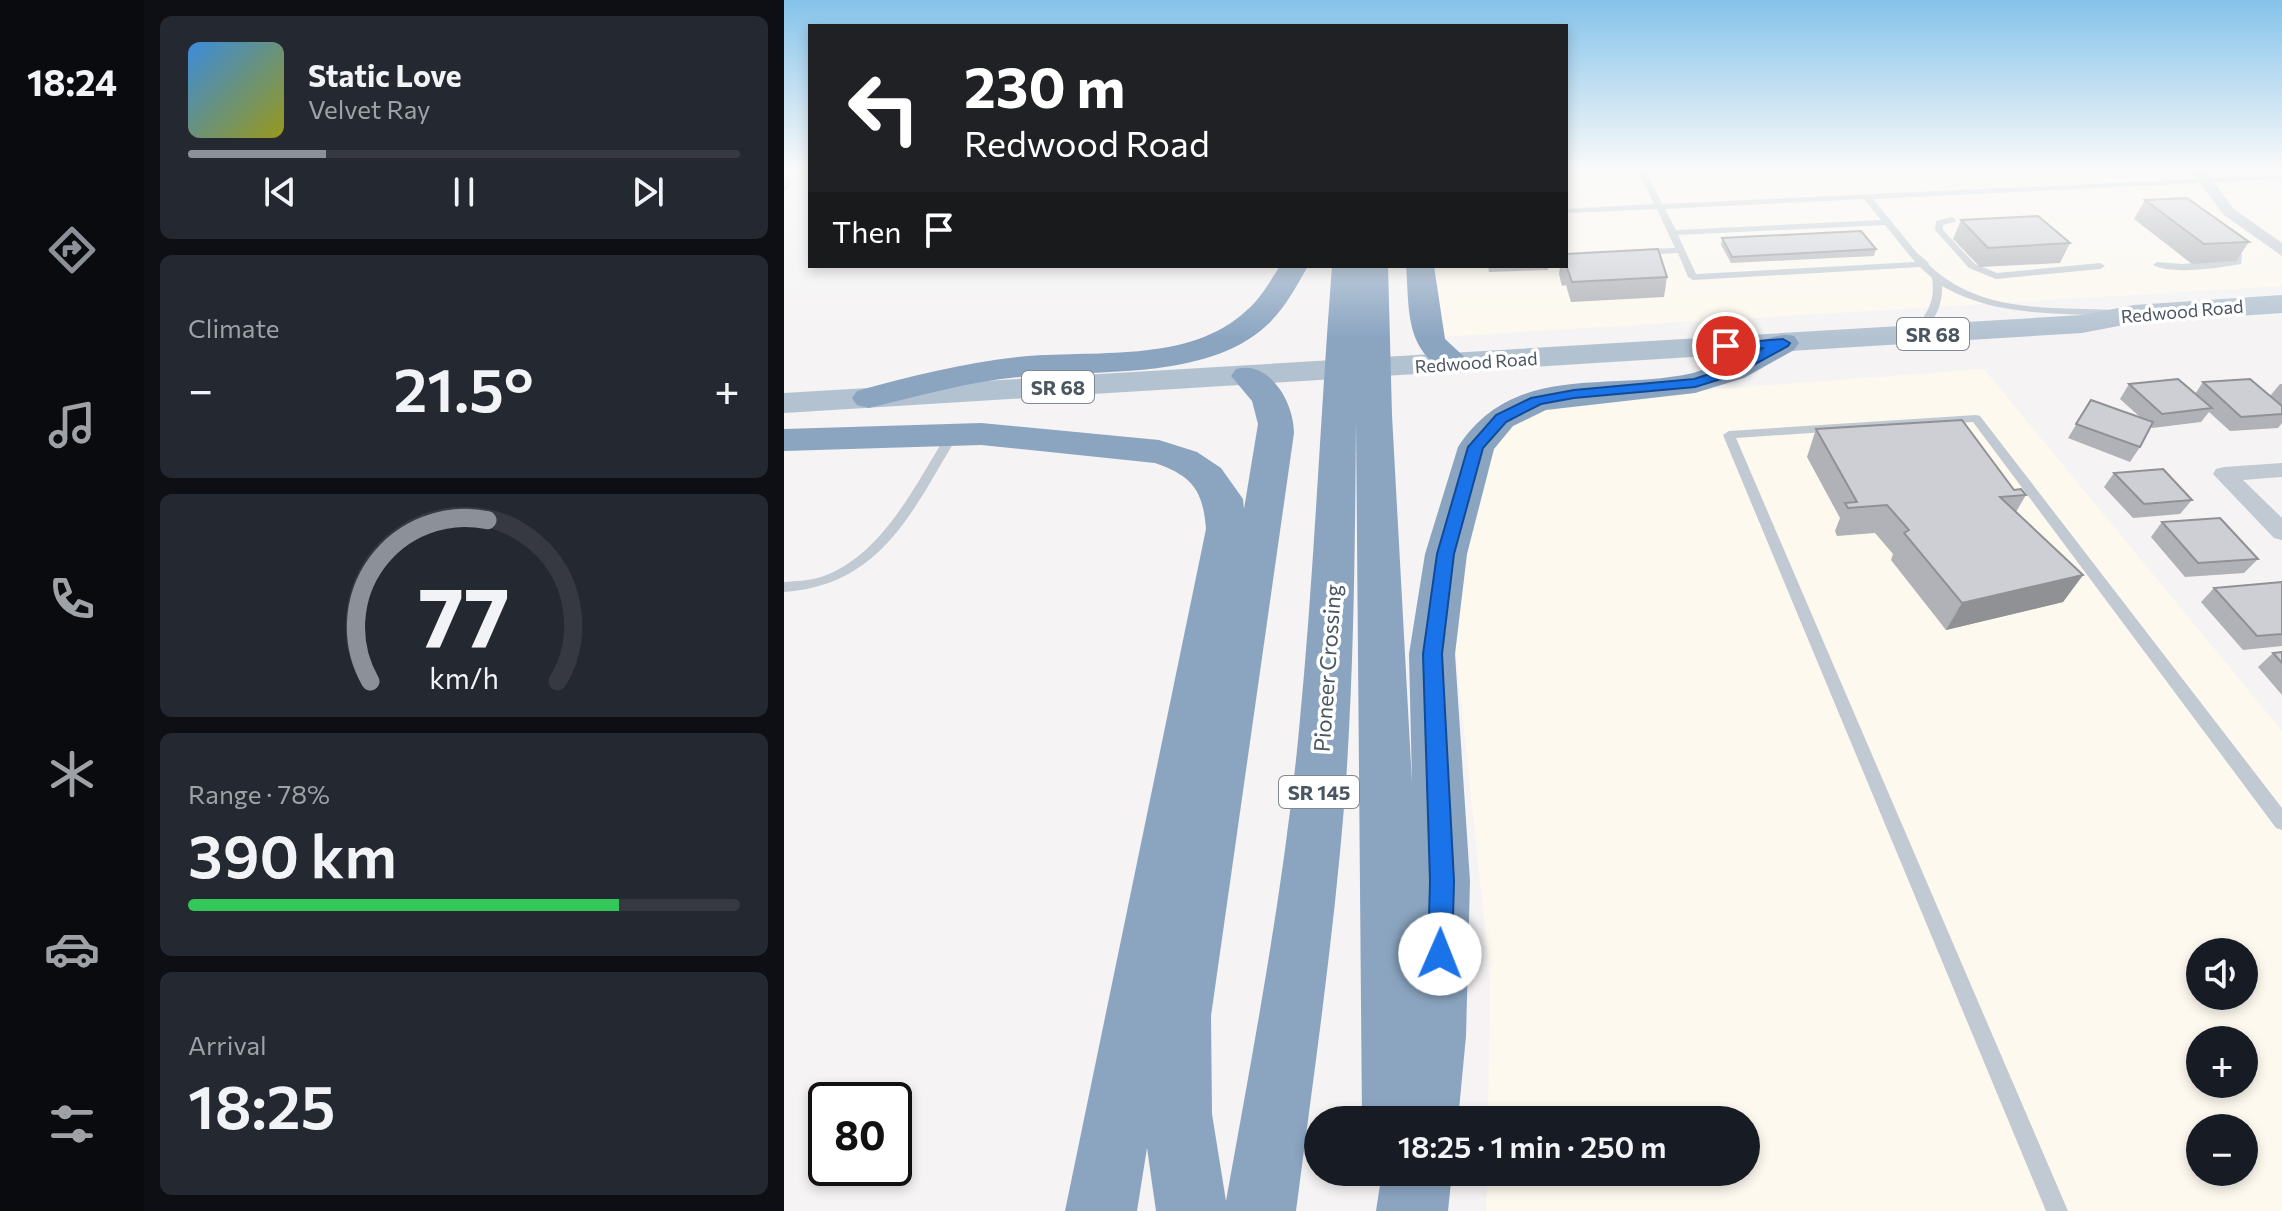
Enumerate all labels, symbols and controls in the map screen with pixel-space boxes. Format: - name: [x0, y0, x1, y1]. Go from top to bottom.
- text: 230 m: [964, 51, 1125, 120]
- text: Static Love: [308, 56, 462, 93]
- icon: left: [832, 56, 936, 160]
- text: 18:24: [27, 59, 117, 103]
- text: Velvet Ray: [308, 93, 431, 124]
- text: Redwood Road: [964, 120, 1210, 164]
- icon: previous: [258, 170, 302, 214]
- icon: pause: [442, 170, 486, 214]
- icon: next: [626, 170, 670, 214]
- icon: arrive: [917, 208, 961, 252]
- text: Then: [832, 212, 901, 249]
- icon: directions: [44, 222, 100, 278]
- street label: Redwood Road: [2120, 295, 2244, 327]
- text: Climate: [188, 312, 280, 343]
- pin: [1692, 312, 1760, 380]
- road number: SR 68: [1897, 318, 1969, 350]
- icon: arrive: [1704, 324, 1748, 368]
- street label: Redwood Road: [1414, 347, 1538, 377]
- text: 21.5°: [393, 351, 534, 424]
- text: −: [188, 361, 213, 415]
- text: +: [714, 361, 740, 415]
- road number: SR 68: [1022, 371, 1094, 403]
- icon: music: [44, 397, 100, 453]
- text: 77: [418, 562, 510, 664]
- icon: phone: [44, 571, 100, 627]
- street label: Pioneer Crossing: [1308, 583, 1346, 753]
- text: km/h: [429, 660, 499, 695]
- icon: climate: [44, 746, 100, 802]
- road number: SR 145: [1279, 776, 1359, 808]
- text: Range · 78%: [188, 778, 330, 809]
- text: 390 km: [188, 817, 397, 890]
- position arrow: [1398, 912, 1482, 996]
- icon: car: [44, 921, 100, 977]
- map controls: [2186, 938, 2258, 1186]
- button: sound: [2186, 938, 2258, 1010]
- button: +: [2186, 1026, 2258, 1098]
- text: Arrival: [188, 1029, 267, 1060]
- text: 18:25: [188, 1068, 335, 1141]
- speed limit sign: 80: [808, 1082, 912, 1186]
- icon: filters: [44, 1096, 100, 1152]
- button: −: [2186, 1114, 2258, 1186]
- text: 18:25 · 1 min · 250 m: [1398, 1127, 1666, 1164]

